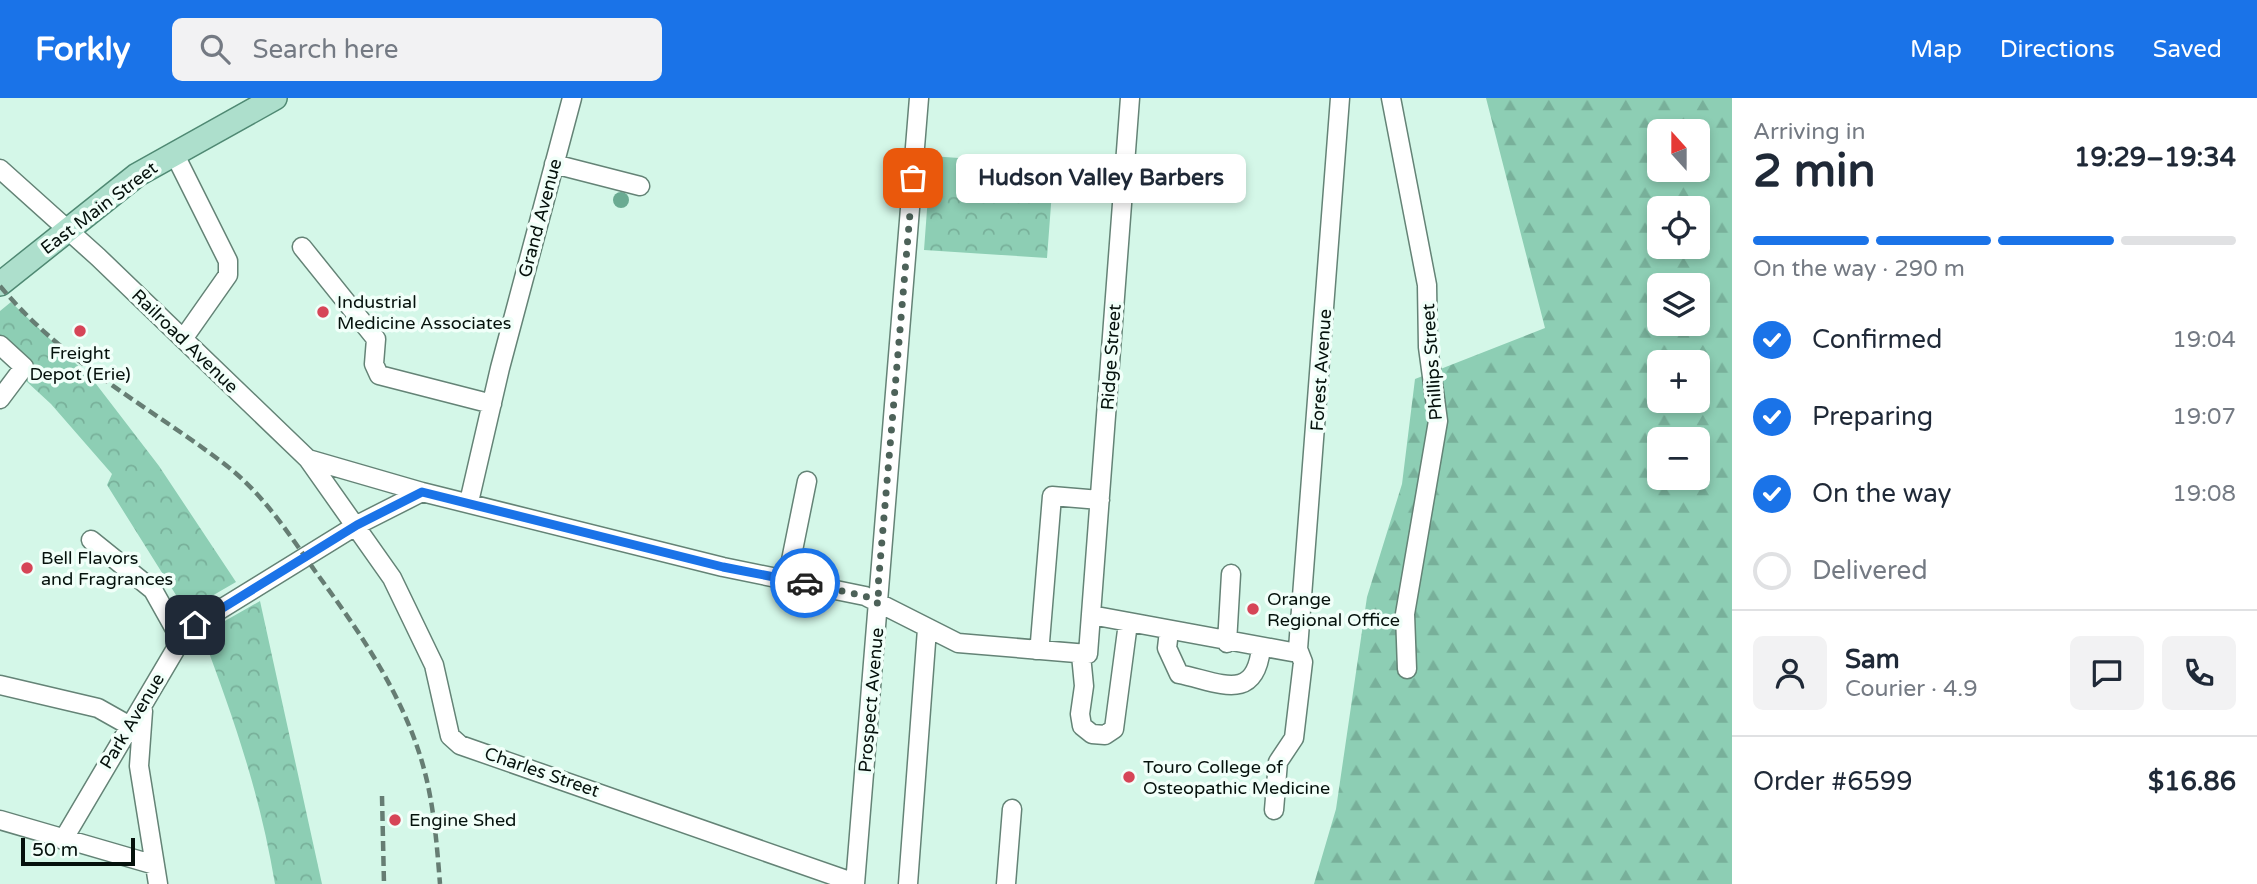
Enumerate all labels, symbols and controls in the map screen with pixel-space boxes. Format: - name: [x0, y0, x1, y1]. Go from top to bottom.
- search box: [172, 18, 662, 81]
- text: Forkly: [35, 30, 130, 69]
- icon: search: [196, 30, 234, 68]
- text: Search here: [252, 34, 399, 65]
- text: Map: [1910, 35, 1962, 64]
- text: Directions: [2000, 35, 2115, 64]
- text: Saved: [2153, 35, 2222, 64]
- text: Arriving in: [1753, 118, 1866, 146]
- north arrow: [1647, 119, 1710, 182]
- map controls: [1647, 119, 1710, 490]
- text: 19:29–19:34: [2074, 142, 2236, 173]
- text: 2 min: [1753, 144, 1876, 199]
- pin: [883, 148, 943, 208]
- callout: Hudson Valley Barbers: [955, 154, 1246, 202]
- street label: Grand Avenue: [514, 156, 566, 280]
- street label: East Main Street: [36, 157, 162, 259]
- icon: bag: [894, 159, 932, 197]
- text: Hudson Valley Barbers: [978, 164, 1224, 192]
- button: locate: [1647, 196, 1710, 259]
- text: On the way · 290 m: [1753, 255, 1965, 283]
- button: layers: [1647, 273, 1710, 336]
- street label: Railroad Avenue: [127, 284, 243, 398]
- place label: Industrial Medicine Associates: [337, 291, 511, 334]
- street label: Ridge Street: [1096, 303, 1126, 411]
- street label: Phillips Street: [1417, 303, 1447, 421]
- marker: Industrial Medicine Associates: [315, 304, 331, 320]
- street label: Forest Avenue: [1306, 308, 1336, 432]
- icon: check: [1753, 321, 1791, 359]
- marker: Freight Depot (Erie): [72, 323, 88, 339]
- text: Confirmed: [1812, 324, 1942, 355]
- text: 19:04: [2172, 326, 2236, 354]
- place label: Freight Depot (Erie): [29, 342, 131, 385]
- button: +: [1647, 350, 1710, 413]
- icon: check: [1753, 398, 1791, 436]
- text: Preparing: [1812, 401, 1933, 432]
- text: 19:07: [2172, 403, 2236, 431]
- button: −: [1647, 427, 1710, 490]
- icon: check: [1753, 475, 1791, 513]
- text: On the way: [1812, 478, 1952, 509]
- text: 19:08: [2172, 480, 2236, 508]
- place label: Bell Flavors and Fragrances: [41, 547, 173, 590]
- courier: [770, 548, 840, 618]
- text: Delivered: [1812, 555, 1928, 586]
- marker: Bell Flavors and Fragrances: [19, 560, 35, 576]
- icon: car: [786, 564, 824, 602]
- place label: Orange Regional Office: [1267, 588, 1400, 631]
- pin: [165, 595, 225, 655]
- marker: Orange Regional Office: [1245, 601, 1261, 617]
- icon: home: [176, 606, 214, 644]
- street label: Prospect Avenue: [854, 627, 888, 773]
- button: person: [1753, 636, 1827, 710]
- button: chat: [2070, 636, 2144, 710]
- button: phone: [2162, 636, 2236, 710]
- text: Sam: [1845, 644, 1900, 675]
- street label: Park Avenue: [95, 669, 169, 773]
- text: Courier · 4.9: [1845, 675, 1978, 703]
- street label: Charles Street: [482, 742, 602, 802]
- place label: Touro College of Osteopathic Medicine: [1143, 756, 1330, 799]
- text: Order #6599: [1753, 766, 1913, 797]
- text: $16.86: [2148, 766, 2236, 797]
- marker: Touro College of Osteopathic Medicine: [1121, 769, 1137, 785]
- place label: Engine Shed: [409, 809, 516, 831]
- marker: Engine Shed: [387, 812, 403, 828]
- scale bar: [21, 835, 135, 867]
- text: 50 m: [32, 839, 78, 861]

